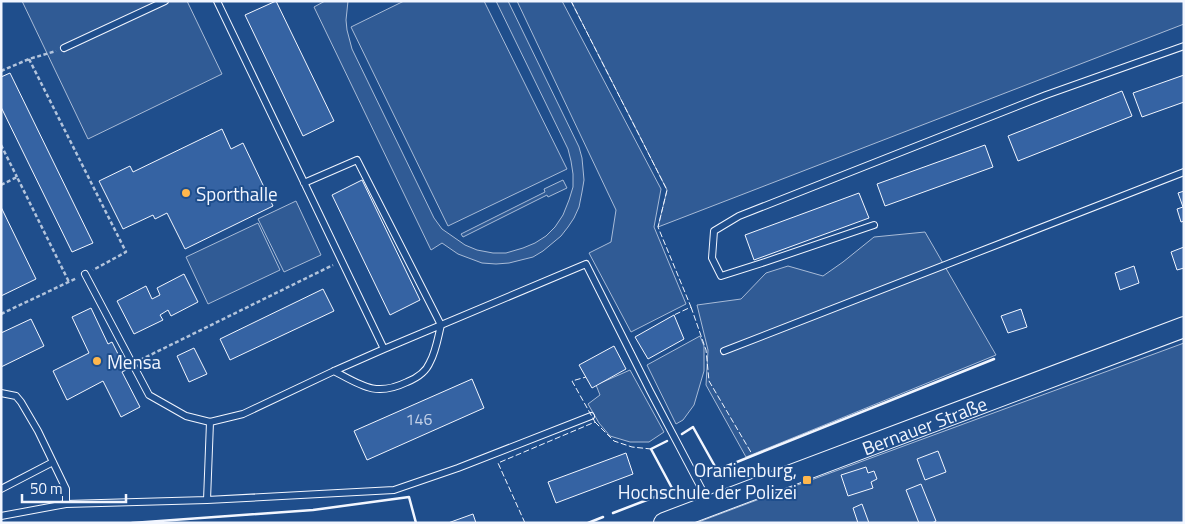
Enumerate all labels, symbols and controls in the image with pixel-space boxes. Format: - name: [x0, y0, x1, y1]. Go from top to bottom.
- place label: Sporthalle: [196, 179, 278, 208]
- marker: Sporthalle: [180, 187, 192, 199]
- place label: Mensa: [107, 347, 161, 376]
- marker: Mensa: [91, 355, 103, 367]
- street label: Bernauer Straße: [857, 388, 991, 462]
- house number: 146: [406, 407, 432, 431]
- place label: Oranienburg, Hochschule der Polizei: [618, 455, 797, 506]
- scale bar: [22, 472, 126, 504]
- marker: Oranienburg, Hochschule der Polizei: [801, 474, 813, 486]
- text: 50 m: [30, 477, 63, 500]

